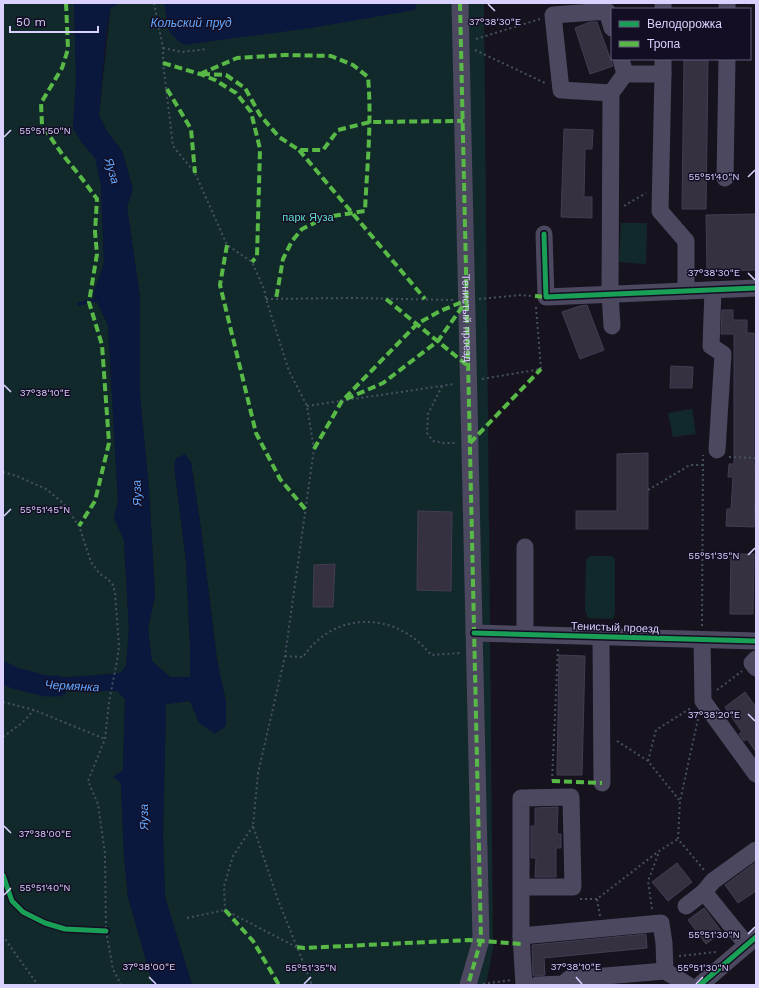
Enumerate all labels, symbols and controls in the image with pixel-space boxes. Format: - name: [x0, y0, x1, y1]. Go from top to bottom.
- scale bar: [10, 8, 98, 34]
- legend: [611, 8, 751, 60]
- text: 50 m: [16, 15, 46, 29]
- water label: Кольский пруд: [150, 16, 232, 30]
- text: 37°38'30"E: [469, 16, 521, 27]
- text: Велодорожка: [647, 17, 722, 31]
- text: Тропа: [647, 37, 681, 51]
- text: 55°51'50"N: [19, 125, 71, 136]
- water label: Яуза: [101, 155, 122, 186]
- text: 55°51'40"N: [688, 171, 740, 182]
- park label: парк Яуза: [282, 211, 335, 224]
- text: 37°38'30"E: [688, 267, 740, 278]
- street label: Тенистый проезд: [459, 274, 474, 363]
- text: 37°38'10"E: [20, 387, 70, 398]
- water label: Яуза: [130, 479, 144, 507]
- text: 55°51'45"N: [20, 504, 70, 515]
- text: 55°51'35"N: [688, 550, 740, 561]
- street label: Тенистый проезд: [571, 619, 660, 636]
- water label: Чермянка: [44, 678, 100, 694]
- text: 37°38'20"E: [688, 709, 740, 720]
- water label: Яуза: [137, 803, 151, 831]
- text: 37°38'00"E: [19, 828, 71, 839]
- text: 55°51'40"N: [19, 882, 71, 893]
- text: 55°51'30"N: [688, 929, 740, 940]
- text: 37°38'00"E: [123, 961, 175, 972]
- text: 37°38'10"E: [551, 961, 601, 972]
- text: 55°51'35"N: [285, 962, 337, 973]
- text: 55°51'30"N: [677, 962, 729, 973]

